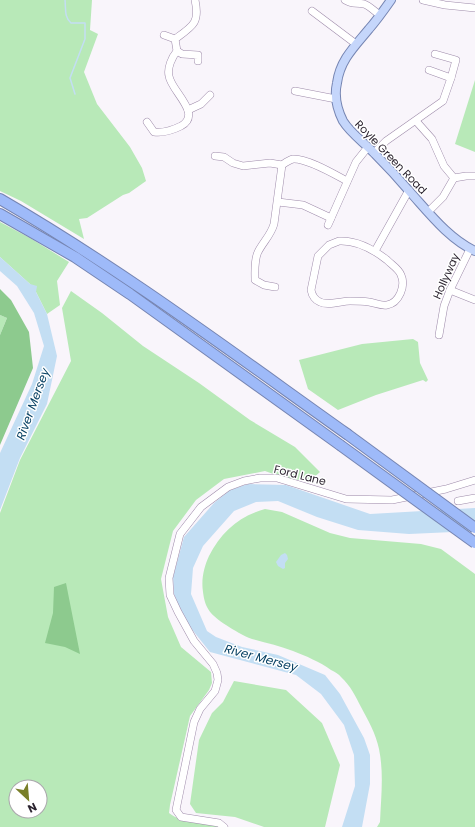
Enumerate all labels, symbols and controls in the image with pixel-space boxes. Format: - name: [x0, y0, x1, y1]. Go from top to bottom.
- street label: Royle Green Road: [351, 116, 431, 198]
- street label: Hollyway: [429, 250, 464, 302]
- water label: River Mersey: [12, 364, 54, 442]
- street label: Ford Lane: [272, 461, 328, 489]
- water label: River Mersey: [223, 640, 301, 676]
- north arrow: [8, 779, 48, 819]
- text: N: [25, 799, 40, 817]

